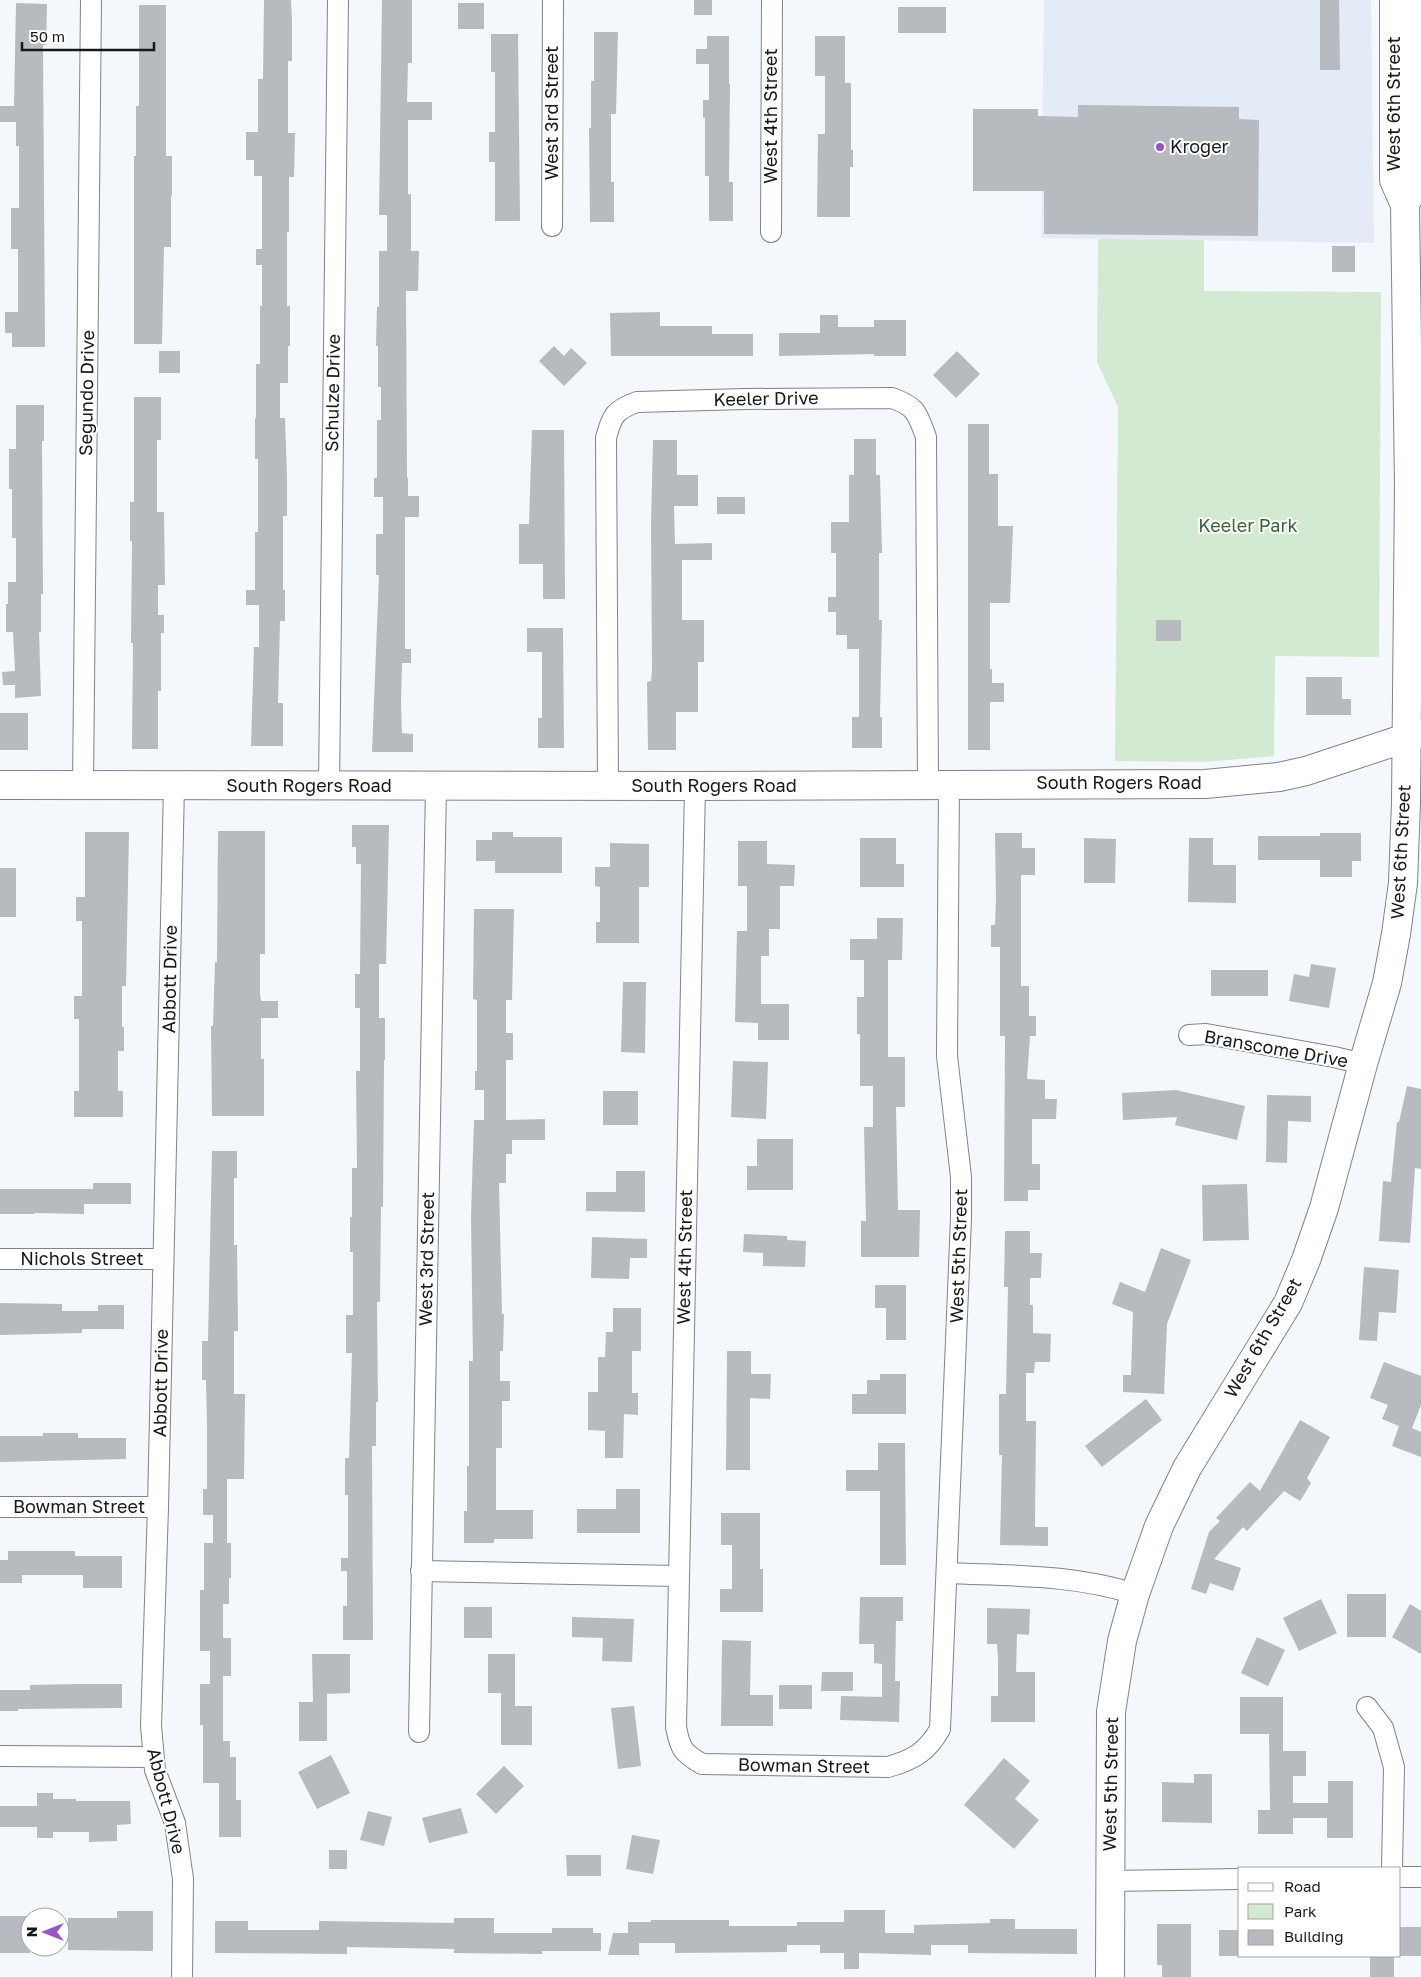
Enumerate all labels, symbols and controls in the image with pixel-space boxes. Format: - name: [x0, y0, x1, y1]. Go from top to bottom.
- scale bar: [22, 20, 155, 52]
- text: 50 m: [30, 27, 65, 45]
- street label: West 6th Street: [1382, 36, 1404, 172]
- street label: West 3rd Street: [540, 46, 562, 180]
- street label: West 4th Street: [759, 48, 781, 184]
- place label: Kroger: [1170, 135, 1229, 157]
- marker: Kroger: [1154, 141, 1166, 153]
- street label: Segundo Drive: [74, 330, 98, 456]
- street label: Schulze Drive: [320, 334, 344, 452]
- street label: Keeler Drive: [713, 386, 819, 410]
- park label: Keeler Park: [1198, 514, 1298, 536]
- street label: South Rogers Road: [1036, 771, 1202, 793]
- street label: South Rogers Road: [226, 774, 392, 796]
- street label: South Rogers Road: [631, 774, 797, 796]
- street label: West 6th Street: [1385, 784, 1415, 920]
- street label: Abbott Drive: [157, 925, 181, 1033]
- street label: Branscome Drive: [1202, 1025, 1350, 1072]
- street label: West 5th Street: [945, 1188, 971, 1324]
- street label: West 4th Street: [672, 1189, 696, 1325]
- street label: West 3rd Street: [414, 1192, 438, 1326]
- street label: Nichols Street: [20, 1247, 144, 1269]
- street label: West 6th Street: [1219, 1273, 1305, 1402]
- street label: Abbott Drive: [148, 1329, 172, 1437]
- street label: Bowman Street: [13, 1495, 145, 1517]
- street label: West 5th Street: [1098, 1716, 1122, 1852]
- street label: Abbott Drive: [143, 1746, 191, 1856]
- street label: Bowman Street: [738, 1753, 870, 1777]
- legend: [1238, 1867, 1401, 1957]
- text: Road: [1284, 1877, 1321, 1895]
- text: Park: [1284, 1902, 1317, 1920]
- north arrow: [20, 1907, 70, 1957]
- text: N: [23, 1927, 40, 1937]
- text: Building: [1284, 1927, 1344, 1945]

